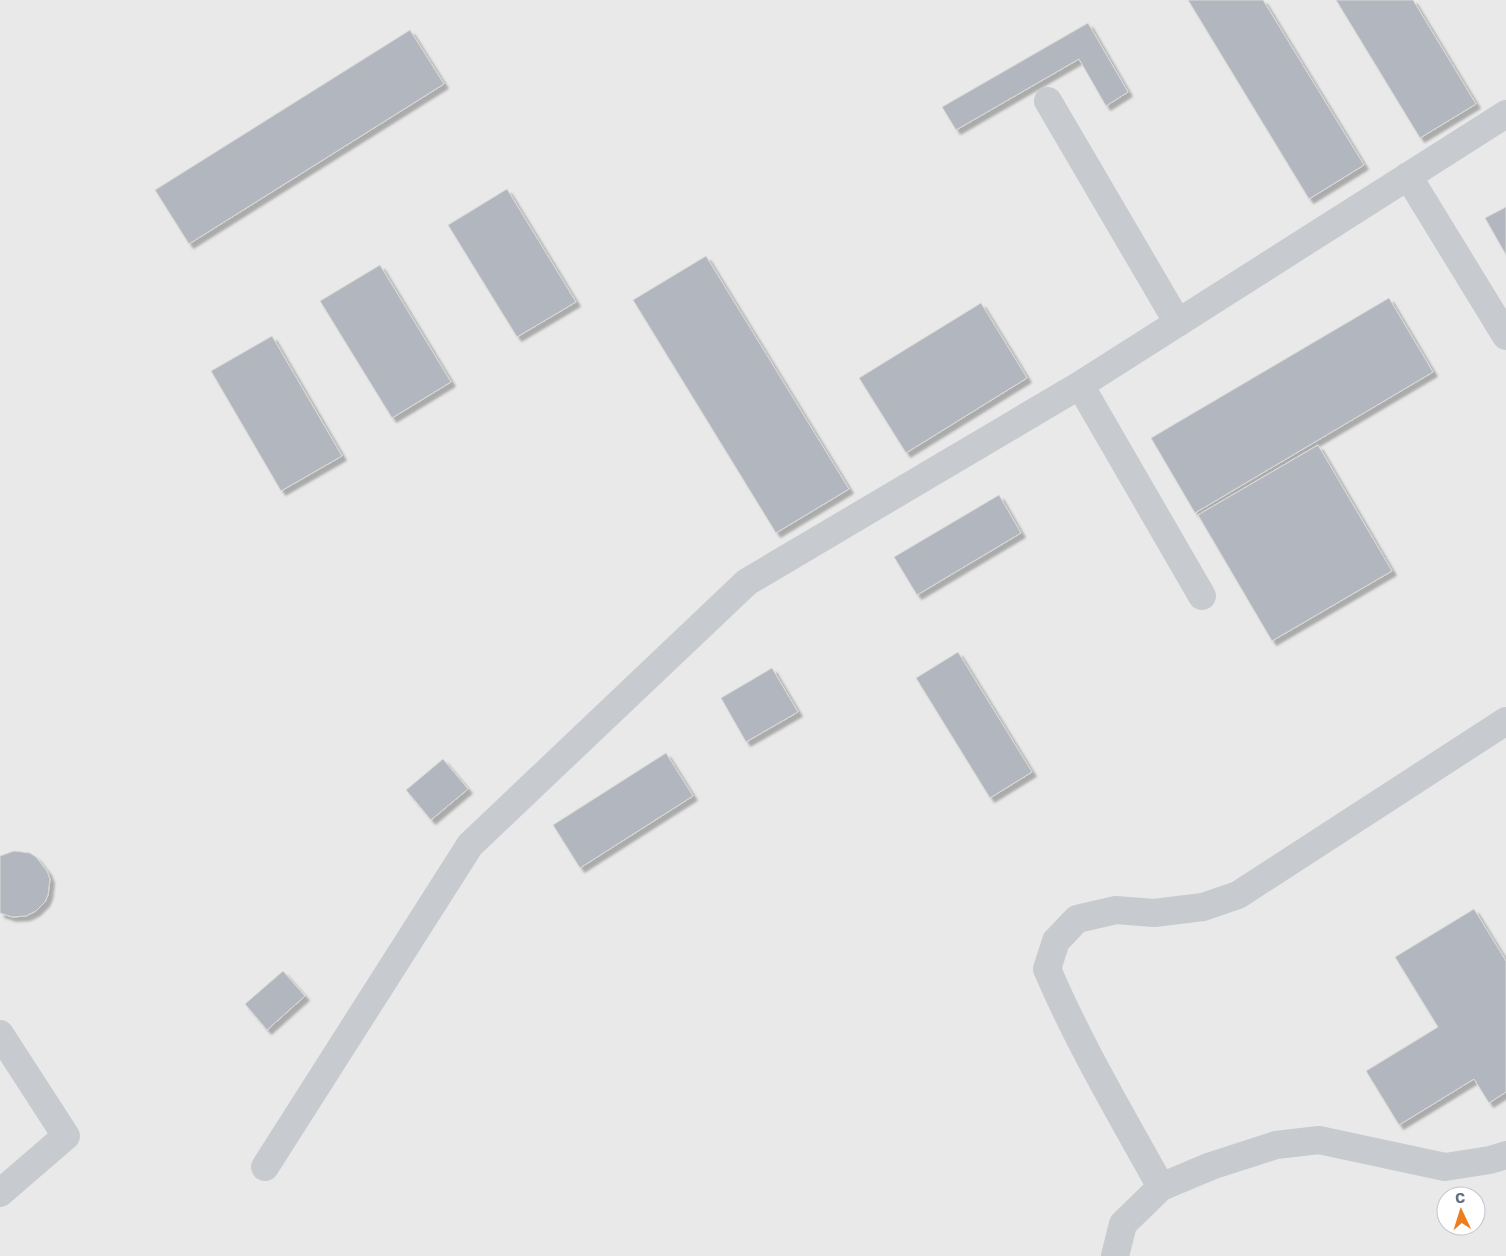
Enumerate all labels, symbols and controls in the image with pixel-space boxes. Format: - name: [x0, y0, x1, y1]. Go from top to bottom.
- north arrow: [1436, 1186, 1486, 1236]
- text: С: [1455, 1189, 1466, 1206]

